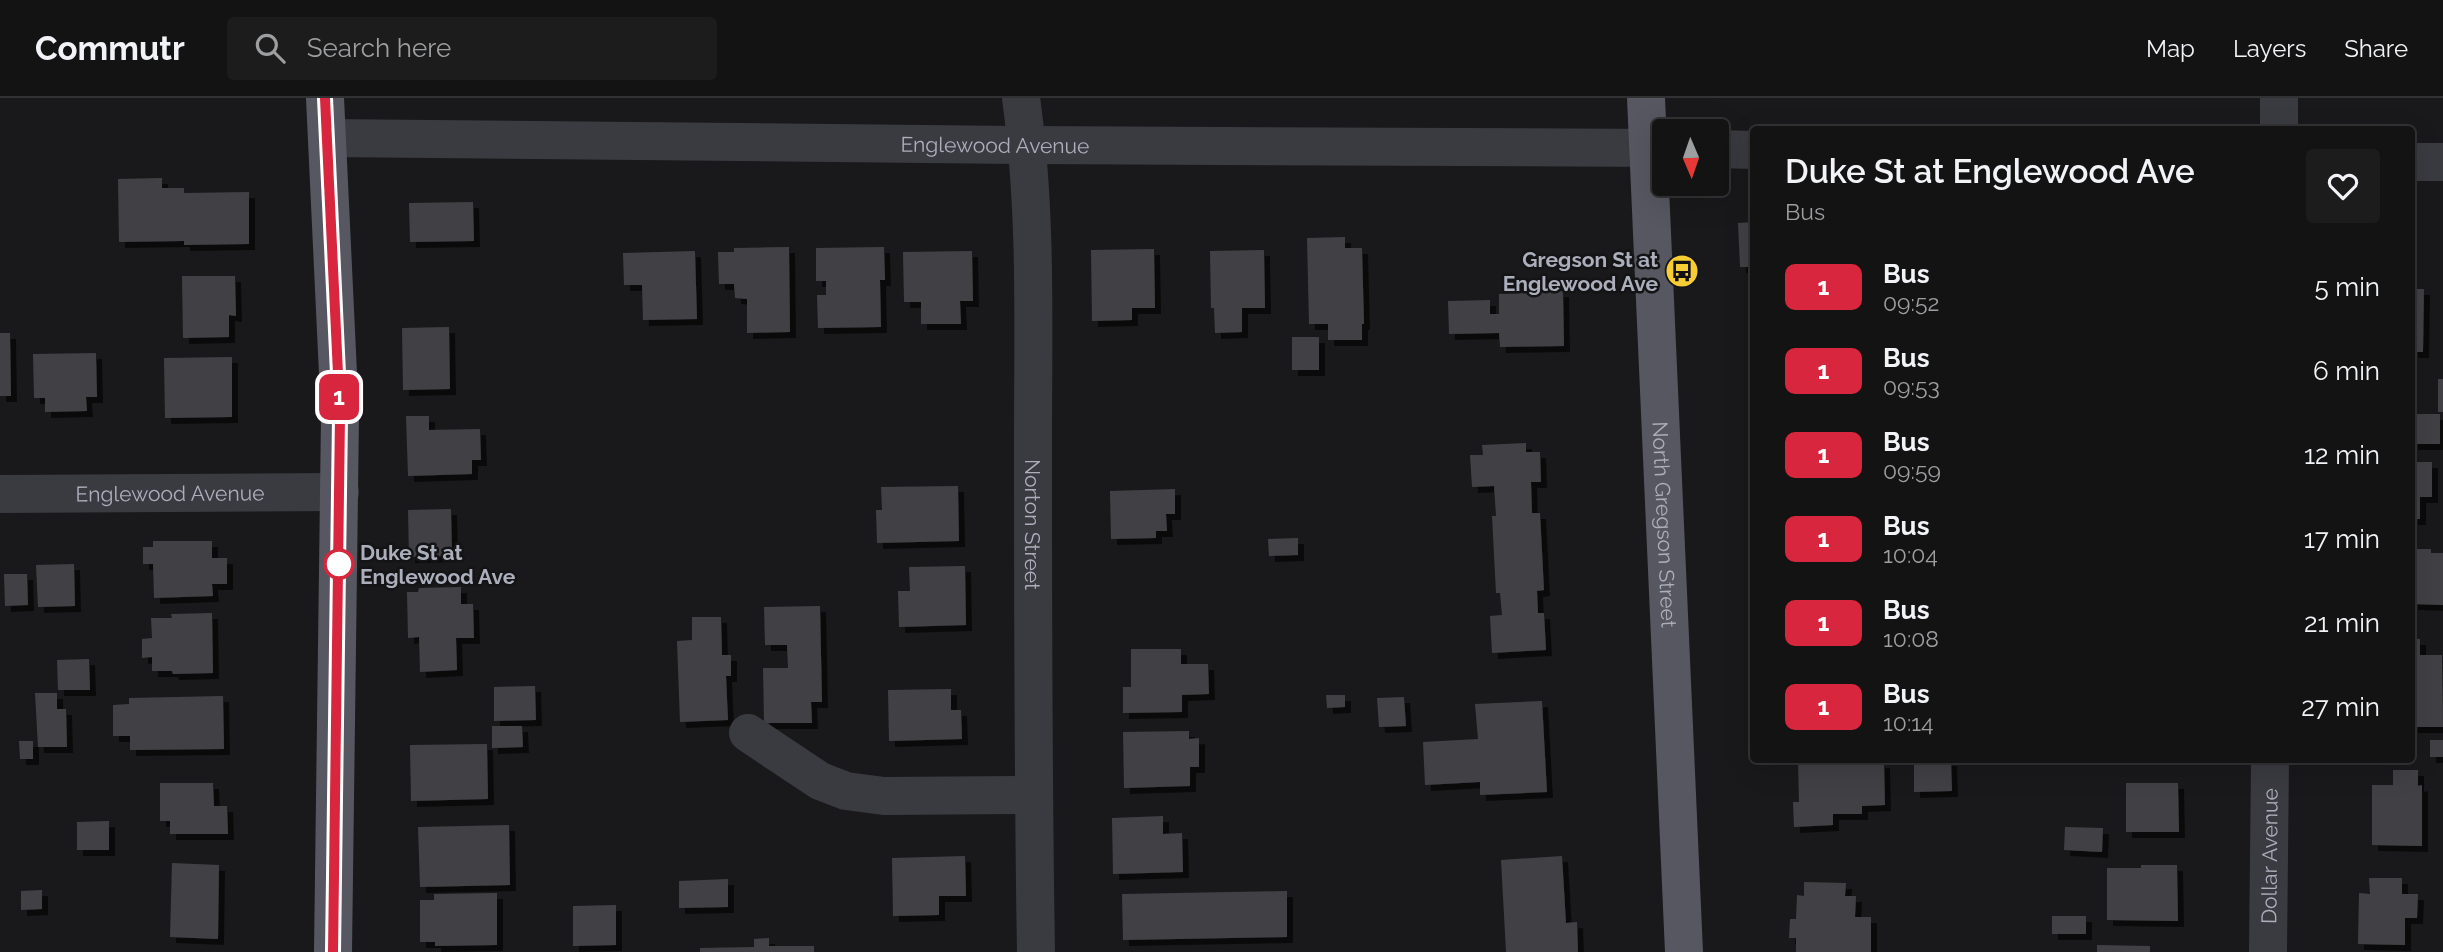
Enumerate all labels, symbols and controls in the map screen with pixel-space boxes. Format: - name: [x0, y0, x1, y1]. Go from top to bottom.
- search box: [227, 17, 717, 80]
- text: Commutr: [35, 29, 185, 68]
- icon: search: [251, 29, 289, 67]
- text: Search here: [307, 33, 451, 63]
- text: Map: [2146, 34, 2195, 63]
- text: Layers: [2233, 34, 2306, 63]
- text: Share: [2344, 34, 2408, 63]
- north arrow: [1652, 119, 1729, 196]
- map controls: [1652, 119, 1729, 196]
- street label: Englewood Avenue: [900, 131, 1089, 158]
- button: heart: [2306, 149, 2380, 223]
- text: Duke St at Englewood Ave: [1785, 152, 2195, 191]
- text: Bus: [1785, 198, 1825, 225]
- place label: Gregson St at Englewood Ave: [1503, 247, 1658, 296]
- bus stop icon: Gregson St at Englewood Ave: [1663, 252, 1701, 290]
- text: Bus: [1883, 259, 1930, 289]
- text: 1: [1818, 272, 1829, 301]
- text: 5 min: [2314, 272, 2380, 302]
- text: 09:52: [1883, 289, 1939, 316]
- text: Bus: [1883, 343, 1930, 373]
- text: 1: [1818, 356, 1829, 385]
- text: 6 min: [2313, 356, 2380, 386]
- text: 09:53: [1883, 373, 1940, 400]
- line badge: 1: [316, 374, 362, 420]
- text: 1: [333, 382, 345, 411]
- street label: North Gregson Street: [1648, 421, 1682, 628]
- text: Bus: [1883, 427, 1930, 457]
- text: 1: [1818, 440, 1829, 469]
- text: 12 min: [2304, 440, 2380, 470]
- text: 09:59: [1883, 457, 1941, 484]
- street label: Norton Street: [1021, 459, 1046, 590]
- street label: Englewood Avenue: [75, 480, 265, 506]
- text: Bus: [1883, 511, 1930, 541]
- text: 1: [1818, 524, 1829, 553]
- text: 17 min: [2304, 524, 2380, 554]
- place label: Duke St at Englewood Ave: [360, 540, 516, 589]
- text: 10:04: [1883, 541, 1938, 568]
- marker: Duke St at Englewood Ave: [324, 549, 354, 579]
- text: Bus: [1883, 595, 1930, 625]
- text: 1: [1818, 608, 1829, 637]
- text: 21 min: [2304, 608, 2380, 638]
- text: 10:08: [1883, 625, 1939, 652]
- text: Bus: [1883, 679, 1930, 709]
- text: 1: [1818, 692, 1829, 721]
- text: 27 min: [2301, 692, 2380, 722]
- text: 10:14: [1883, 709, 1934, 736]
- street label: Dollar Avenue: [2256, 788, 2282, 924]

